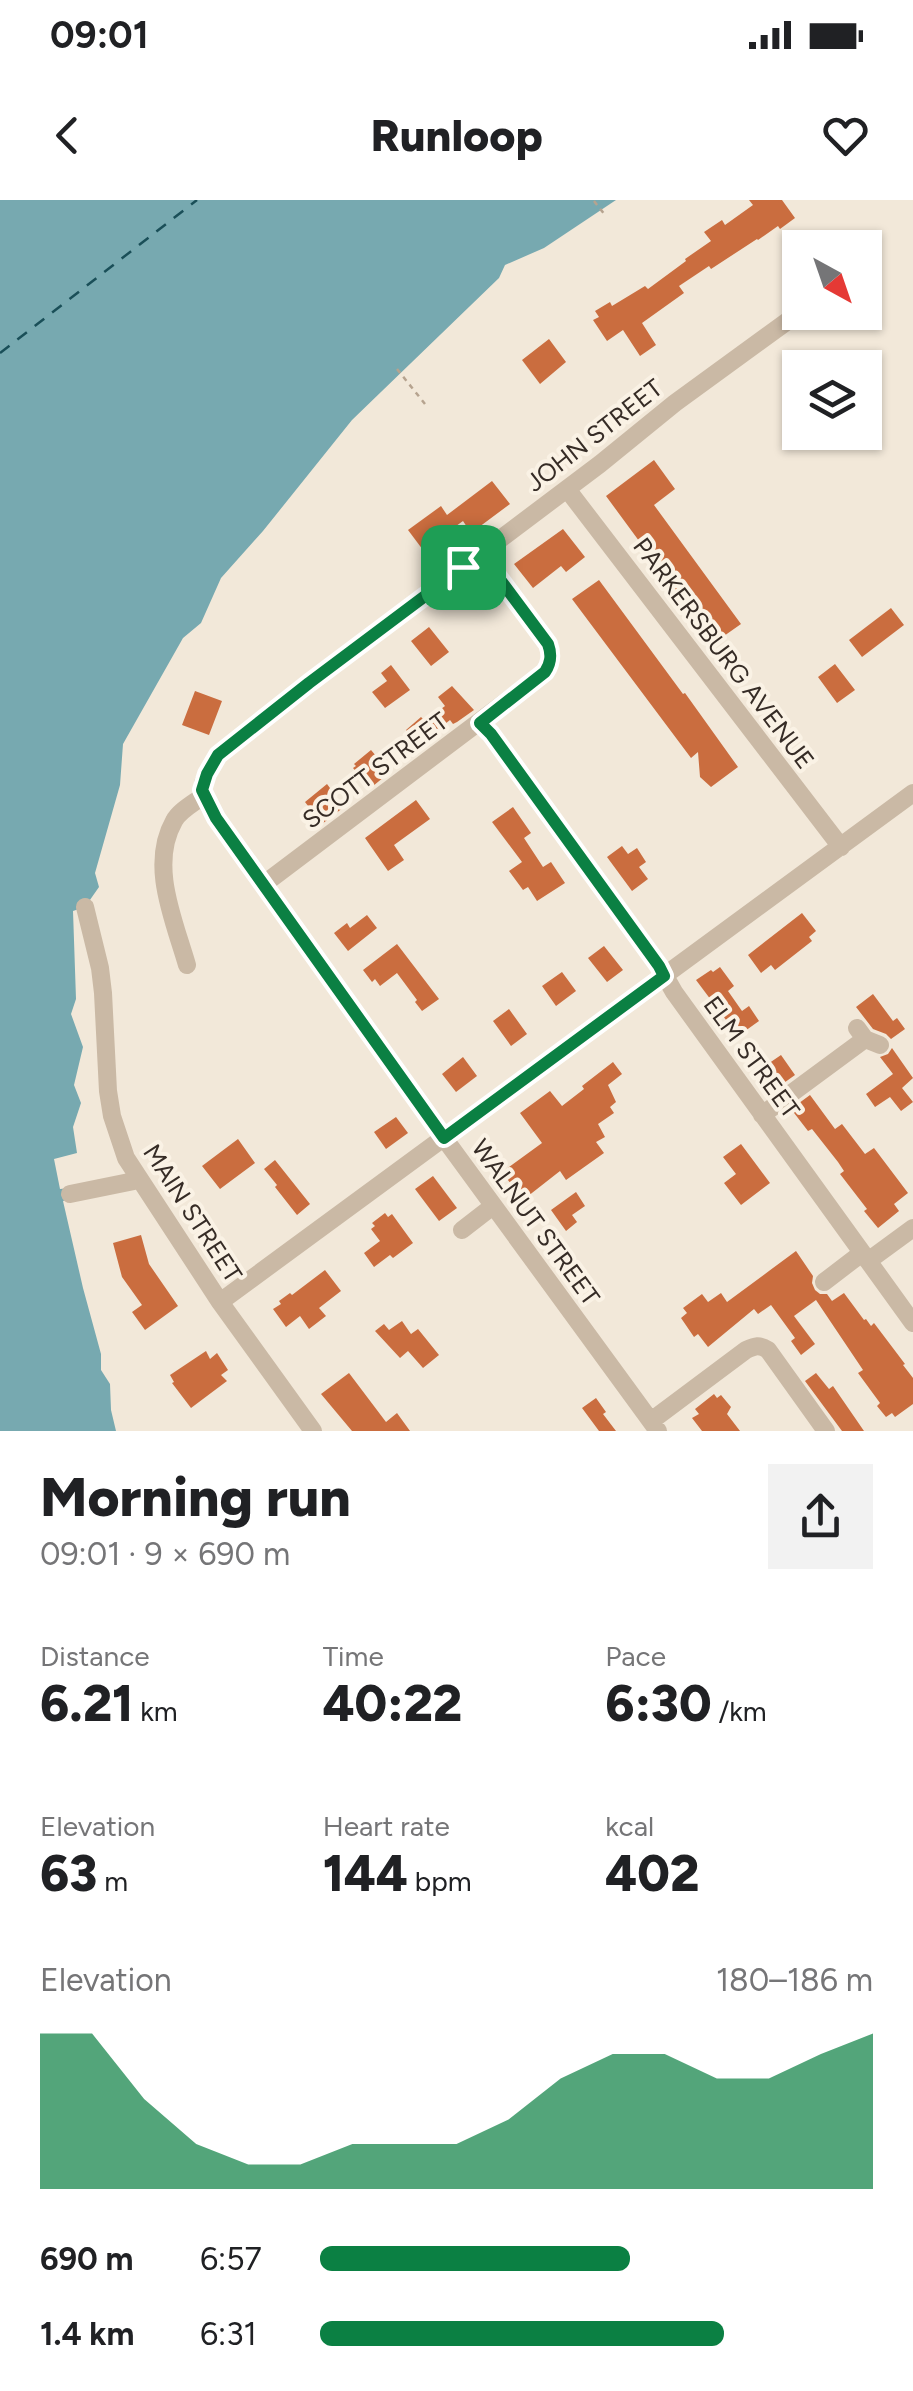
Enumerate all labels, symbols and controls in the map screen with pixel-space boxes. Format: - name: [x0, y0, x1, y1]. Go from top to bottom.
- text: 09:01: [50, 12, 149, 58]
- icon: back: [40, 108, 95, 163]
- text: Runloop: [370, 108, 543, 162]
- icon: heart: [818, 108, 873, 163]
- north arrow: [782, 230, 882, 330]
- map controls: [782, 230, 882, 450]
- button: layers: [782, 350, 882, 450]
- street label: JOHN STREET: [520, 372, 668, 498]
- pin: [421, 525, 506, 610]
- street label: PARKERSBURG AVENUE: [627, 531, 821, 775]
- icon: arrive: [436, 540, 491, 595]
- street label: SCOTT STREET: [296, 705, 454, 834]
- street label: ELM STREET: [698, 990, 806, 1124]
- street label: WALNUT STREET: [466, 1133, 606, 1311]
- street label: MAIN STREET: [137, 1138, 249, 1288]
- text: Morning run: [40, 1464, 351, 1530]
- button: share: [768, 1464, 873, 1569]
- text: 09:01 · 9 × 690 m: [40, 1535, 290, 1573]
- text: Distance: [40, 1639, 150, 1673]
- text: Time: [323, 1639, 384, 1673]
- text: Pace: [605, 1639, 666, 1673]
- text: 6.21: [40, 1673, 133, 1734]
- text: 40:22: [323, 1673, 462, 1734]
- text: 6:30: [605, 1673, 711, 1734]
- text: km: [133, 1694, 178, 1728]
- text: /km: [711, 1694, 767, 1728]
- text: Elevation: [40, 1809, 155, 1843]
- text: Heart rate: [323, 1809, 450, 1843]
- text: kcal: [605, 1809, 654, 1843]
- text: 63: [40, 1843, 97, 1904]
- text: 144: [323, 1843, 408, 1904]
- text: 402: [605, 1843, 699, 1904]
- text: m: [97, 1864, 128, 1898]
- text: bpm: [408, 1864, 472, 1898]
- text: Elevation: [40, 1961, 172, 1999]
- text: 180–186 m: [716, 1961, 873, 1999]
- text: 690 m: [40, 2240, 133, 2278]
- text: 6:57: [200, 2240, 262, 2278]
- text: 1.4 km: [40, 2315, 134, 2353]
- text: 6:31: [200, 2315, 257, 2353]

